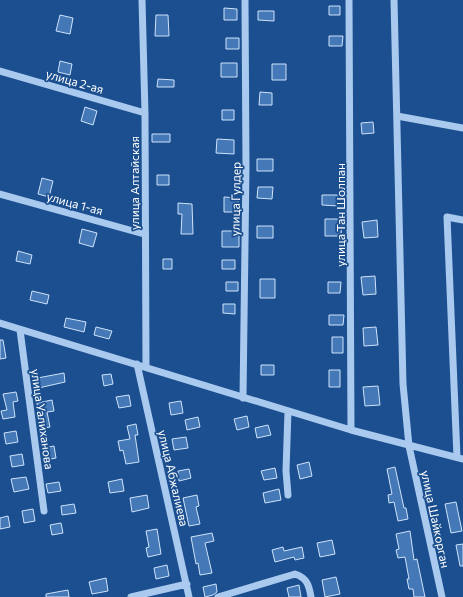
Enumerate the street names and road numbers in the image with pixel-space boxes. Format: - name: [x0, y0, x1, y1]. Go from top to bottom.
- street label: улица 2-ая: [45, 66, 105, 96]
- street label: улица Алтайская: [127, 136, 141, 230]
- street label: улица Гулдер: [227, 162, 243, 236]
- street label: улица Тан Шолпан: [333, 163, 347, 267]
- street label: улица 1-ая: [45, 189, 105, 217]
- street label: улица Уалиханова: [29, 368, 57, 470]
- street label: улица Абжалиева: [156, 428, 192, 528]
- street label: улица Шайкорган: [419, 469, 453, 569]

